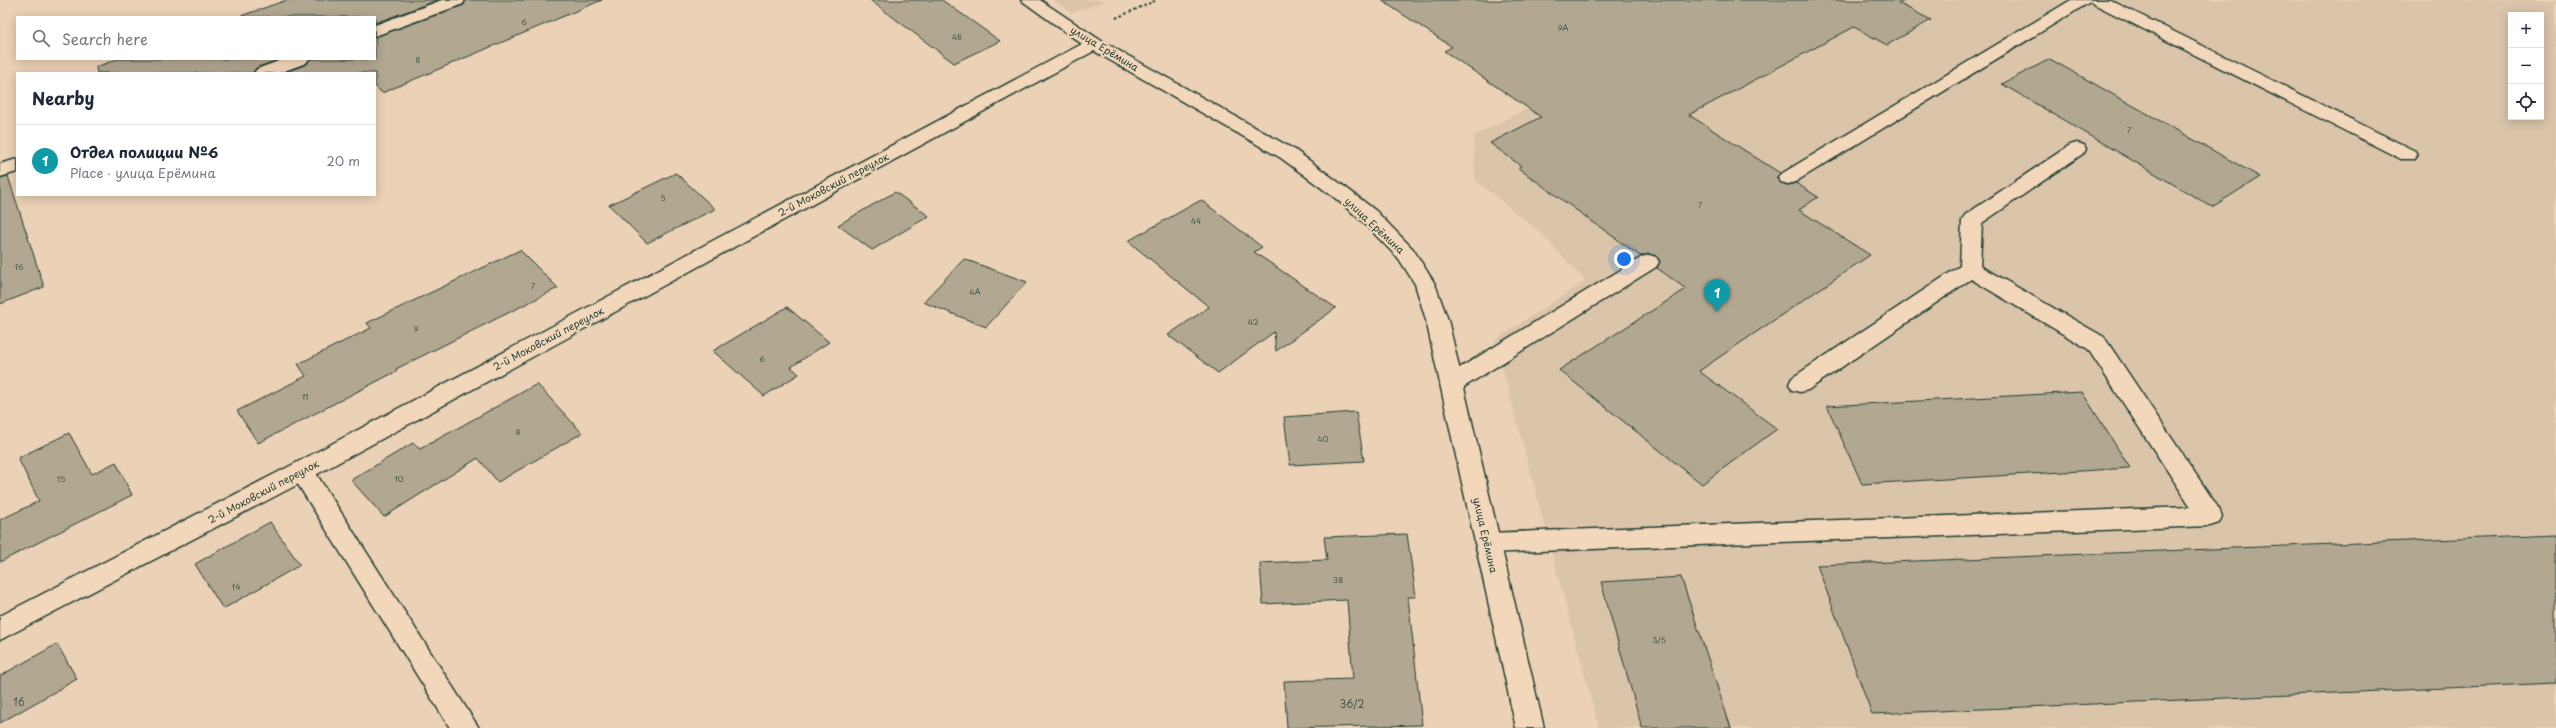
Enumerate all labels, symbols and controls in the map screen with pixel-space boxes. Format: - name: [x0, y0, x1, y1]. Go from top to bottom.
- map controls: [2508, 12, 2544, 120]
- button: +: [2508, 12, 2544, 48]
- search box: [16, 16, 376, 60]
- house number: 6: [521, 16, 527, 28]
- street label: улица Ерёмина: [1068, 22, 1143, 75]
- house number: 9А: [1558, 22, 1568, 34]
- icon: search: [30, 27, 52, 49]
- text: Search here: [62, 27, 148, 50]
- house number: 48: [952, 31, 962, 43]
- button: −: [2508, 48, 2544, 84]
- house number: 8: [416, 54, 421, 66]
- button: locate: [2508, 84, 2544, 120]
- text: Nearby: [32, 85, 94, 111]
- house number: 7: [2127, 124, 2132, 136]
- text: Отдел полиции №6: [70, 140, 218, 163]
- street label: 2-й Моковский переулок: [775, 148, 892, 221]
- text: 1: [42, 151, 48, 170]
- text: 20 m: [326, 151, 360, 170]
- text: Place · улица Ерёмина: [70, 163, 216, 182]
- house number: 5: [660, 192, 666, 204]
- street label: улица Ерёмина: [1342, 193, 1409, 257]
- house number: 7: [1698, 199, 1703, 211]
- house number: 44: [1191, 215, 1201, 227]
- your location: [1614, 249, 1634, 269]
- house number: 16: [14, 261, 24, 273]
- pin: 1: [1704, 279, 1730, 312]
- house number: 7: [531, 280, 536, 292]
- house number: 4А: [969, 286, 981, 298]
- street label: 2-й Моковский переулок: [490, 302, 607, 375]
- house number: 42: [1248, 316, 1259, 328]
- house number: 9: [414, 323, 419, 335]
- house number: 6: [759, 353, 765, 365]
- house number: 11: [302, 391, 308, 403]
- house number: 8: [516, 426, 521, 438]
- house number: 40: [1317, 433, 1329, 445]
- street label: 2-й Моковский переулок: [205, 455, 322, 528]
- house number: 15: [57, 473, 65, 485]
- house number: 10: [394, 473, 404, 485]
- street label: улица Ерёмина: [1470, 496, 1502, 575]
- house number: 38: [1333, 574, 1343, 586]
- house number: 14: [232, 581, 240, 593]
- house number: 3/5: [1652, 634, 1666, 646]
- house number: 16: [13, 694, 25, 709]
- house number: 36/2: [1340, 696, 1364, 711]

